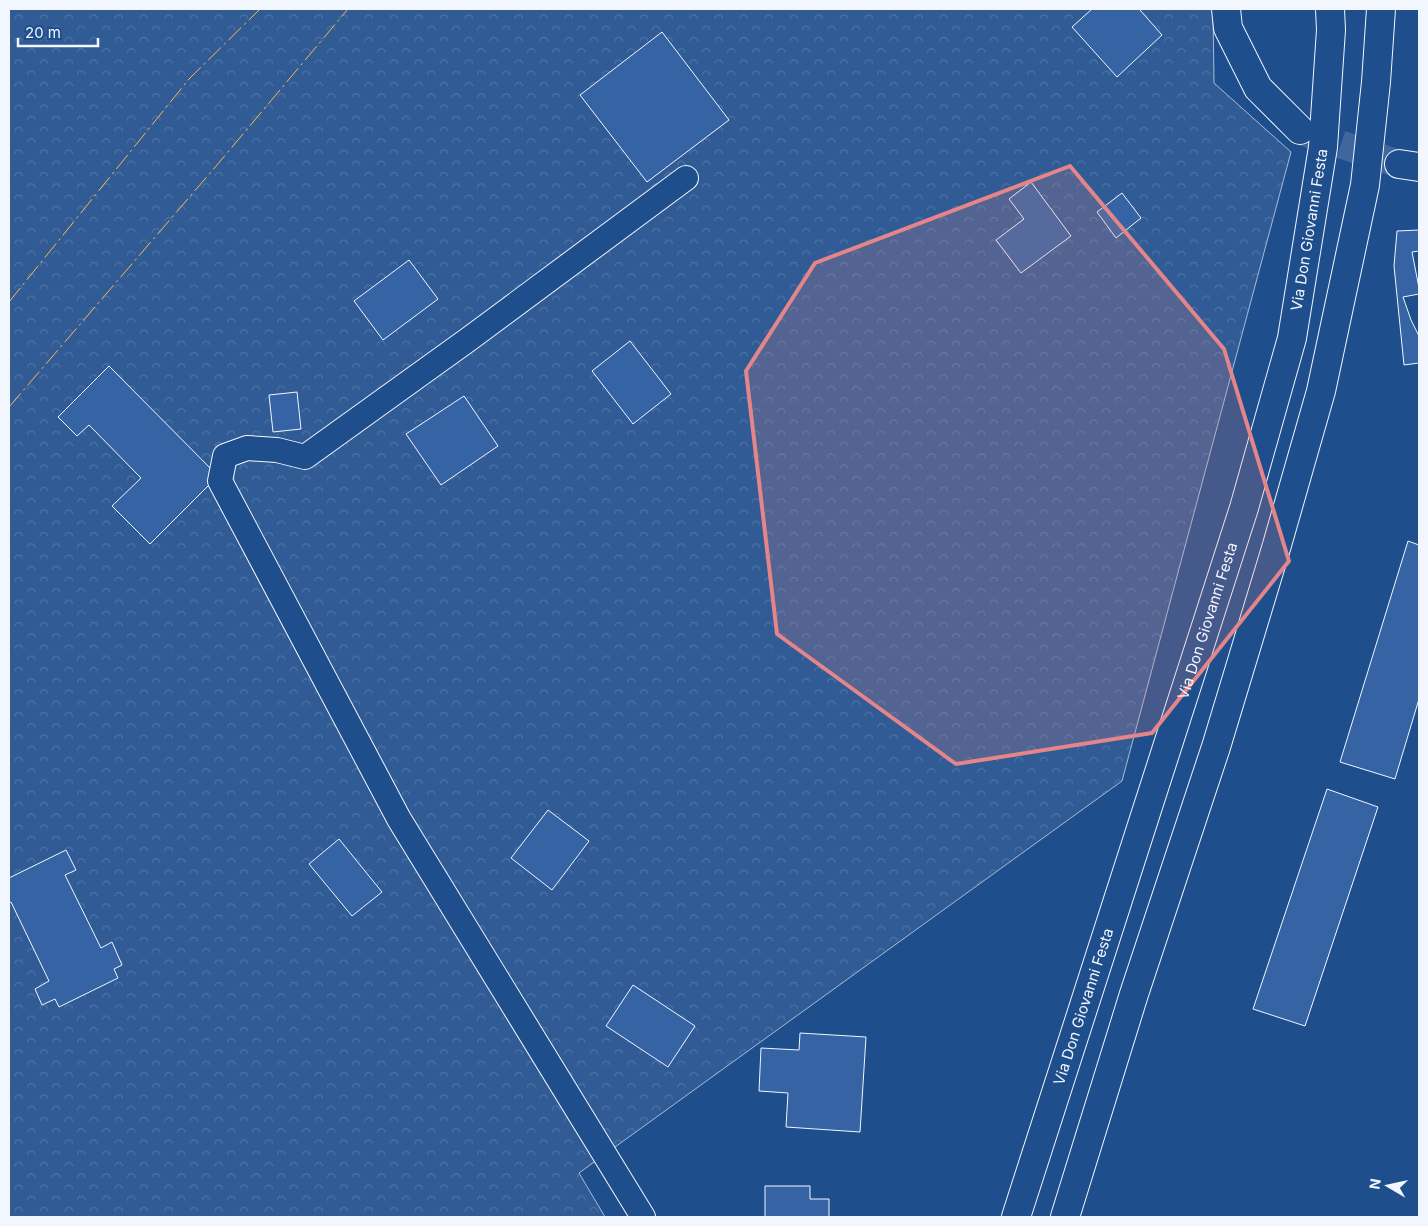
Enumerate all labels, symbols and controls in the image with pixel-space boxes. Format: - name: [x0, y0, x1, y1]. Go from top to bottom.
- scale bar: [18, 15, 98, 47]
- text: 20 m: [25, 23, 61, 42]
- street label: Via Don Giovanni Festa: [1287, 147, 1332, 312]
- street label: Via Don Giovanni Festa: [1173, 540, 1241, 702]
- street label: Via Don Giovanni Festa: [1049, 926, 1117, 1087]
- north arrow: [1363, 1161, 1413, 1211]
- text: N: [1365, 1177, 1384, 1190]

